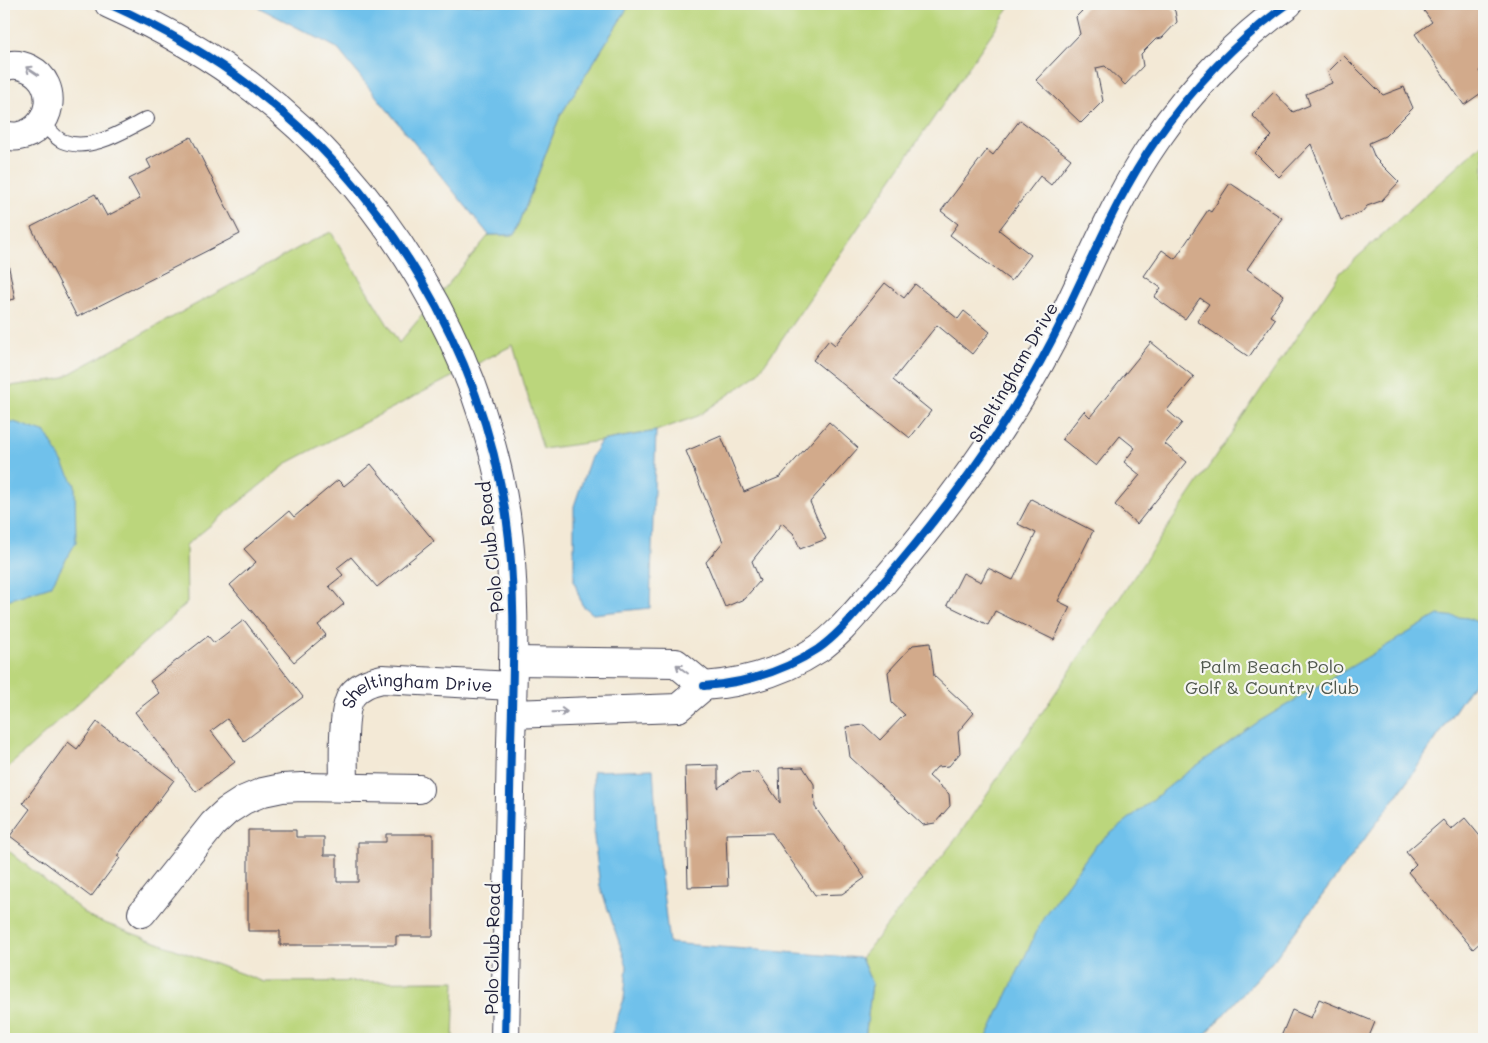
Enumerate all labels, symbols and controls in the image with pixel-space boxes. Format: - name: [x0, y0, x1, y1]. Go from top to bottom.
- one-way arrow: [25, 66, 39, 77]
- street label: Sheltingham Drive: [963, 297, 1063, 447]
- street label: Polo Club Road: [471, 480, 509, 614]
- park label: Palm Beach Polo Golf & Country Club: [1185, 654, 1359, 699]
- one-way arrow: [676, 663, 689, 674]
- street label: Sheltingham Drive: [335, 667, 493, 711]
- one-way arrow: [552, 708, 568, 717]
- street label: Polo Club Road: [479, 883, 505, 1015]

